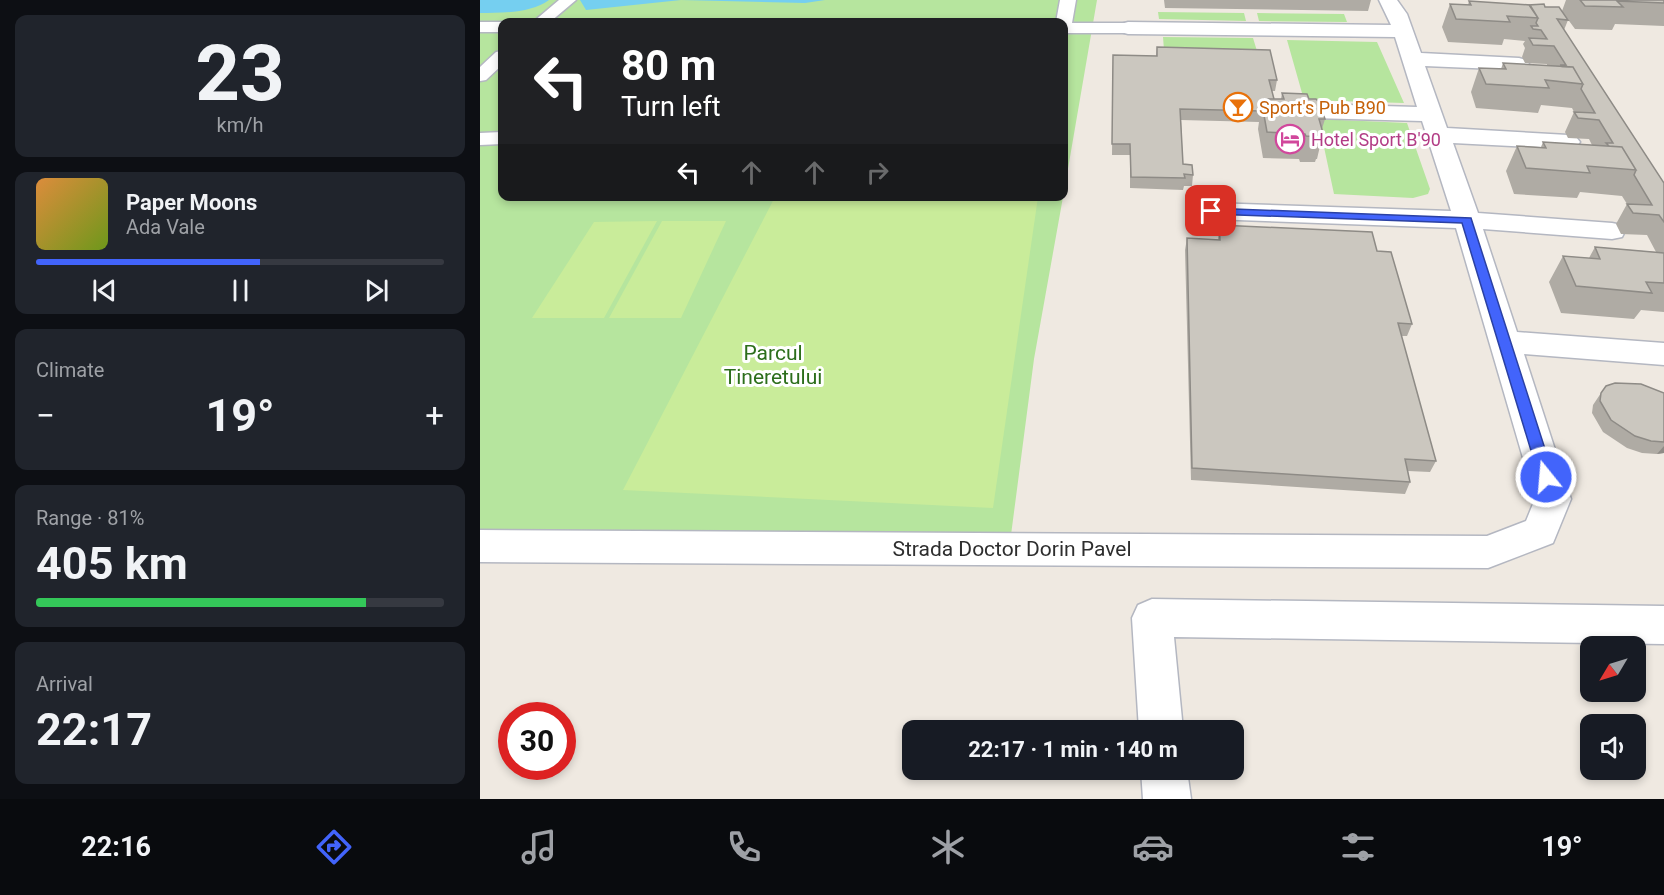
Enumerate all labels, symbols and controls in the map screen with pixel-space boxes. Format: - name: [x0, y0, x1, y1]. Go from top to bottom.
- text: 23: [195, 28, 285, 119]
- text: 80 m: [621, 41, 716, 90]
- icon: left: [522, 42, 600, 120]
- text: Turn left: [621, 91, 721, 123]
- bar icon: Sport's Pub B90: [1222, 91, 1254, 123]
- place label: Sport's Pub B90: [1259, 97, 1386, 118]
- text: km/h: [217, 113, 263, 137]
- hotel icon: Hotel Sport B'90: [1274, 123, 1306, 155]
- place label: Hotel Sport B'90: [1311, 129, 1441, 150]
- icon: left: [672, 156, 705, 189]
- icon: ahead: [735, 156, 768, 189]
- icon: ahead: [798, 156, 831, 189]
- icon: right: [861, 156, 894, 189]
- pin: [1185, 185, 1236, 236]
- text: Paper Moons: [126, 190, 257, 215]
- icon: arrive: [1194, 194, 1227, 227]
- text: Ada Vale: [126, 215, 205, 239]
- icon: previous: [88, 274, 121, 307]
- icon: pause: [224, 274, 257, 307]
- icon: next: [360, 274, 393, 307]
- park label: Parcul Tineretului: [724, 341, 822, 389]
- text: Climate: [36, 358, 104, 382]
- text: 19°: [205, 389, 275, 442]
- text: −: [36, 396, 55, 435]
- text: +: [425, 396, 444, 435]
- position arrow: [1514, 445, 1578, 509]
- text: Range · 81%: [36, 506, 144, 530]
- text: 405 km: [36, 537, 188, 590]
- street label: Strada Doctor Dorin Pavel: [892, 537, 1132, 561]
- north arrow: [1580, 636, 1646, 702]
- map controls: [1580, 636, 1646, 780]
- text: Arrival: [36, 672, 93, 696]
- speed limit sign: 30: [498, 702, 576, 780]
- text: 22:17: [36, 703, 152, 756]
- button: sound: [1580, 714, 1646, 780]
- text: 22:17 · 1 min · 140 m: [968, 737, 1178, 762]
- icon: directions: [313, 826, 355, 868]
- icon: music: [518, 826, 560, 868]
- icon: phone: [723, 826, 765, 868]
- icon: climate: [927, 826, 969, 868]
- icon: car: [1132, 826, 1174, 868]
- icon: filters: [1337, 826, 1379, 868]
- text: 22:16: [81, 831, 151, 863]
- text: 19°: [1541, 831, 1583, 863]

